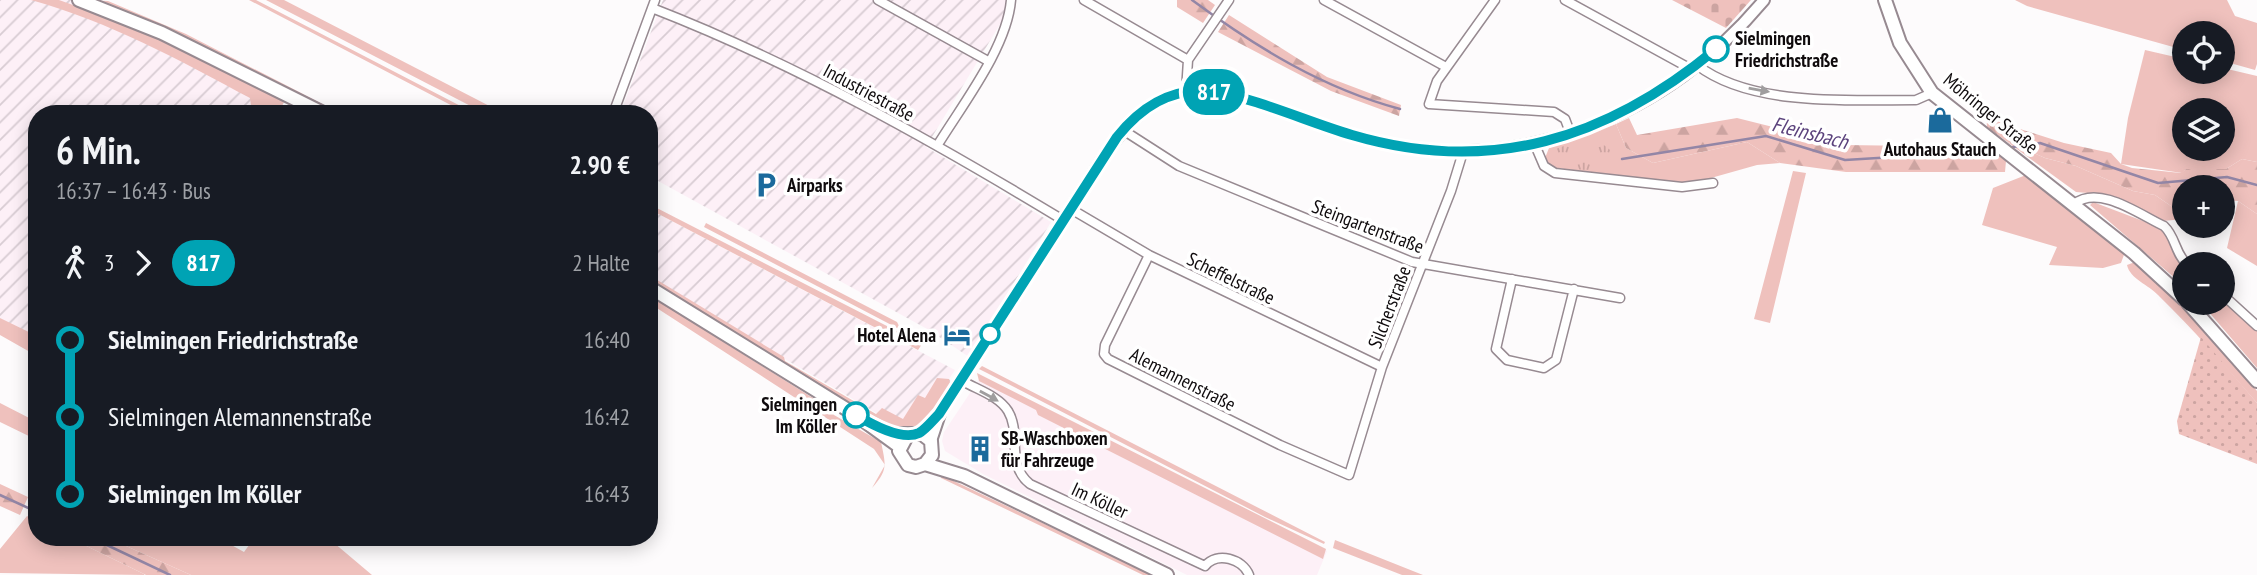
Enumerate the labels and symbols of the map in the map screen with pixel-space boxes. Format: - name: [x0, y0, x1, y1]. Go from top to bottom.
- place label: Sielmingen Friedrichstraße: [1735, 26, 1838, 72]
- marker: Sielmingen Friedrichstraße: [1703, 36, 1729, 62]
- street label: Industriestraße: [819, 58, 919, 126]
- street label: Möhringer Straße: [1939, 68, 2043, 159]
- line badge: 817: [1174, 69, 1254, 115]
- one-way arrow: [1749, 85, 1771, 96]
- shop icon: Autohaus Stauch: [1925, 105, 1955, 135]
- water label: Fleinsbach: [1769, 110, 1853, 155]
- place label: Autohaus Stauch: [1883, 137, 1996, 161]
- parking icon: Airparks: [751, 170, 781, 200]
- place label: Airparks: [786, 173, 843, 197]
- street label: Steingartenstraße: [1309, 194, 1427, 258]
- street label: Scheffelstraße: [1183, 246, 1279, 310]
- street label: Silcherstraße: [1362, 262, 1416, 352]
- hotel icon: Hotel Alena: [942, 320, 972, 350]
- place label: Hotel Alena: [857, 323, 936, 347]
- unlabelled marker: [980, 324, 1000, 344]
- street label: Alemannenstraße: [1126, 342, 1240, 416]
- one-way arrow: [979, 390, 998, 402]
- place label: Sielmingen Im Köller: [761, 392, 837, 438]
- marker: Sielmingen Im Köller: [843, 402, 869, 428]
- place label: SB-Waschboxen für Fahrzeuge: [1001, 426, 1108, 472]
- building icon: SB-Waschboxen für Fahrzeuge: [965, 434, 995, 464]
- street label: Im Köller: [1068, 477, 1133, 524]

